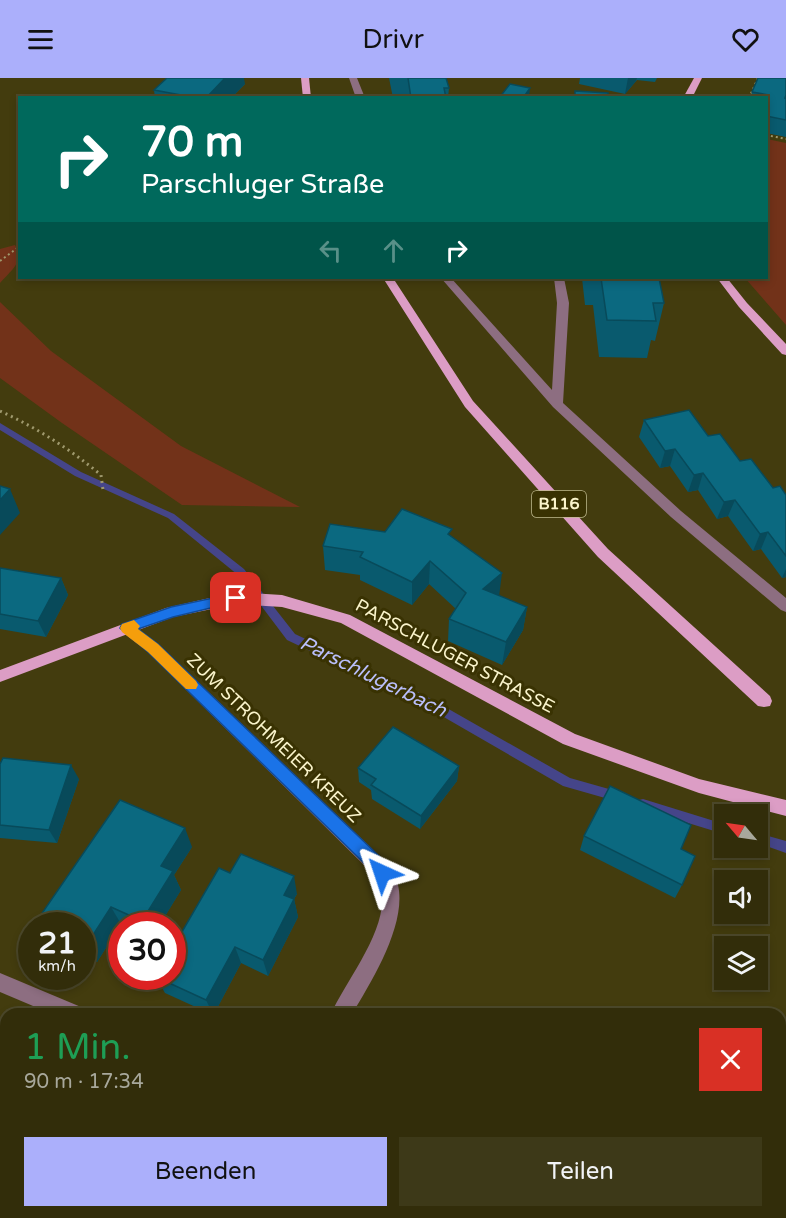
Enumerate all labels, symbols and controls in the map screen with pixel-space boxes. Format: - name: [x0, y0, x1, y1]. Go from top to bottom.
- icon: menu: [24, 23, 57, 56]
- text: Drivr: [362, 23, 424, 56]
- icon: heart: [729, 23, 762, 56]
- text: 70 m: [141, 117, 243, 168]
- icon: right: [42, 120, 120, 198]
- text: Parschluger Straße: [141, 168, 384, 201]
- icon: left: [314, 234, 347, 267]
- icon: ahead: [377, 234, 410, 267]
- icon: right: [440, 234, 473, 267]
- road number: B116: [532, 491, 586, 517]
- pin: [210, 572, 261, 623]
- icon: arrive: [219, 581, 252, 614]
- street label: PARSCHLUGER STRASSE: [352, 594, 558, 718]
- water label: Parschlugerbach: [296, 631, 451, 723]
- street label: ZUM STROHMEIER KREUZ: [182, 649, 366, 827]
- north arrow: [714, 804, 768, 858]
- map controls: [714, 804, 768, 990]
- position arrow: [350, 841, 414, 905]
- button: sound: [714, 870, 768, 924]
- speed limit sign: 30: [108, 912, 186, 990]
- text: 21: [38, 925, 76, 962]
- button: layers: [714, 936, 768, 990]
- text: km/h: [38, 957, 76, 975]
- text: 1 Min.: [24, 1026, 131, 1069]
- button: close: [699, 1028, 762, 1091]
- text: 90 m · 17:34: [24, 1070, 144, 1094]
- button: Beenden: [24, 1137, 387, 1206]
- button: Teilen: [399, 1137, 762, 1206]

